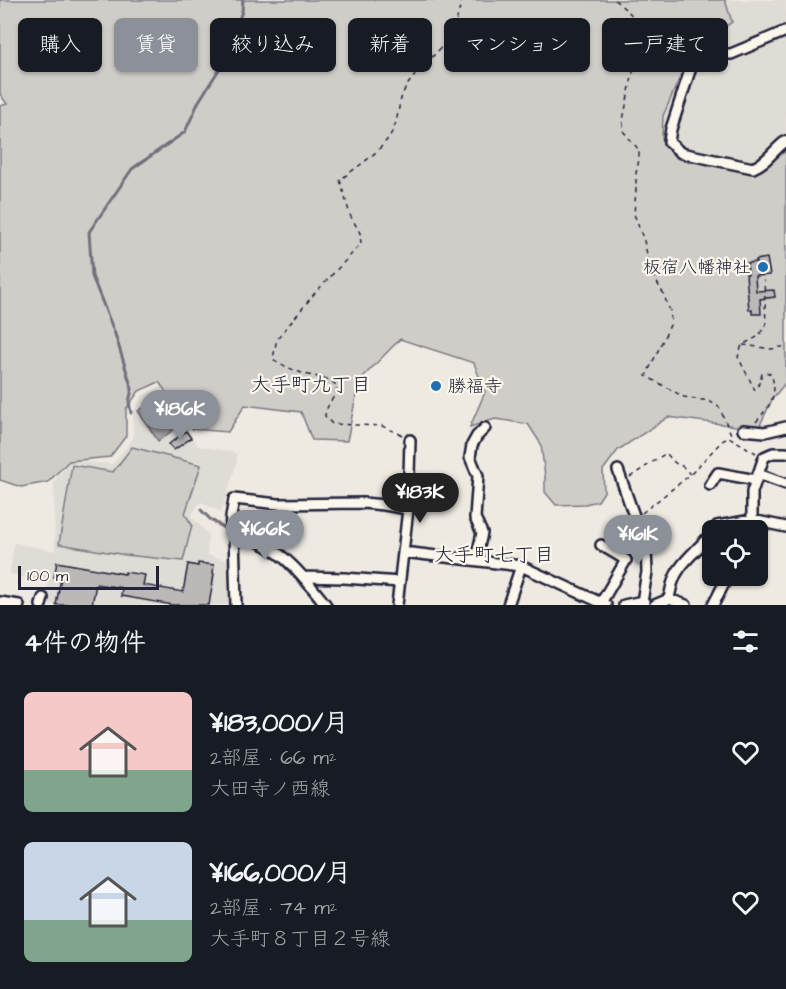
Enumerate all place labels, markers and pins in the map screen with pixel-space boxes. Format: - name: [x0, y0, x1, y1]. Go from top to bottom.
- place label: 板宿八幡神社: [643, 255, 751, 280]
- marker: 板宿八幡神社: [756, 260, 770, 274]
- place label: 勝福寺: [448, 374, 502, 399]
- marker: 勝福寺: [429, 379, 443, 393]
- pin: ¥186K: [138, 390, 222, 441]
- pin: ¥183K: [378, 473, 462, 524]
- pin: ¥166K: [223, 510, 307, 561]
- pin: ¥161K: [596, 515, 680, 566]

